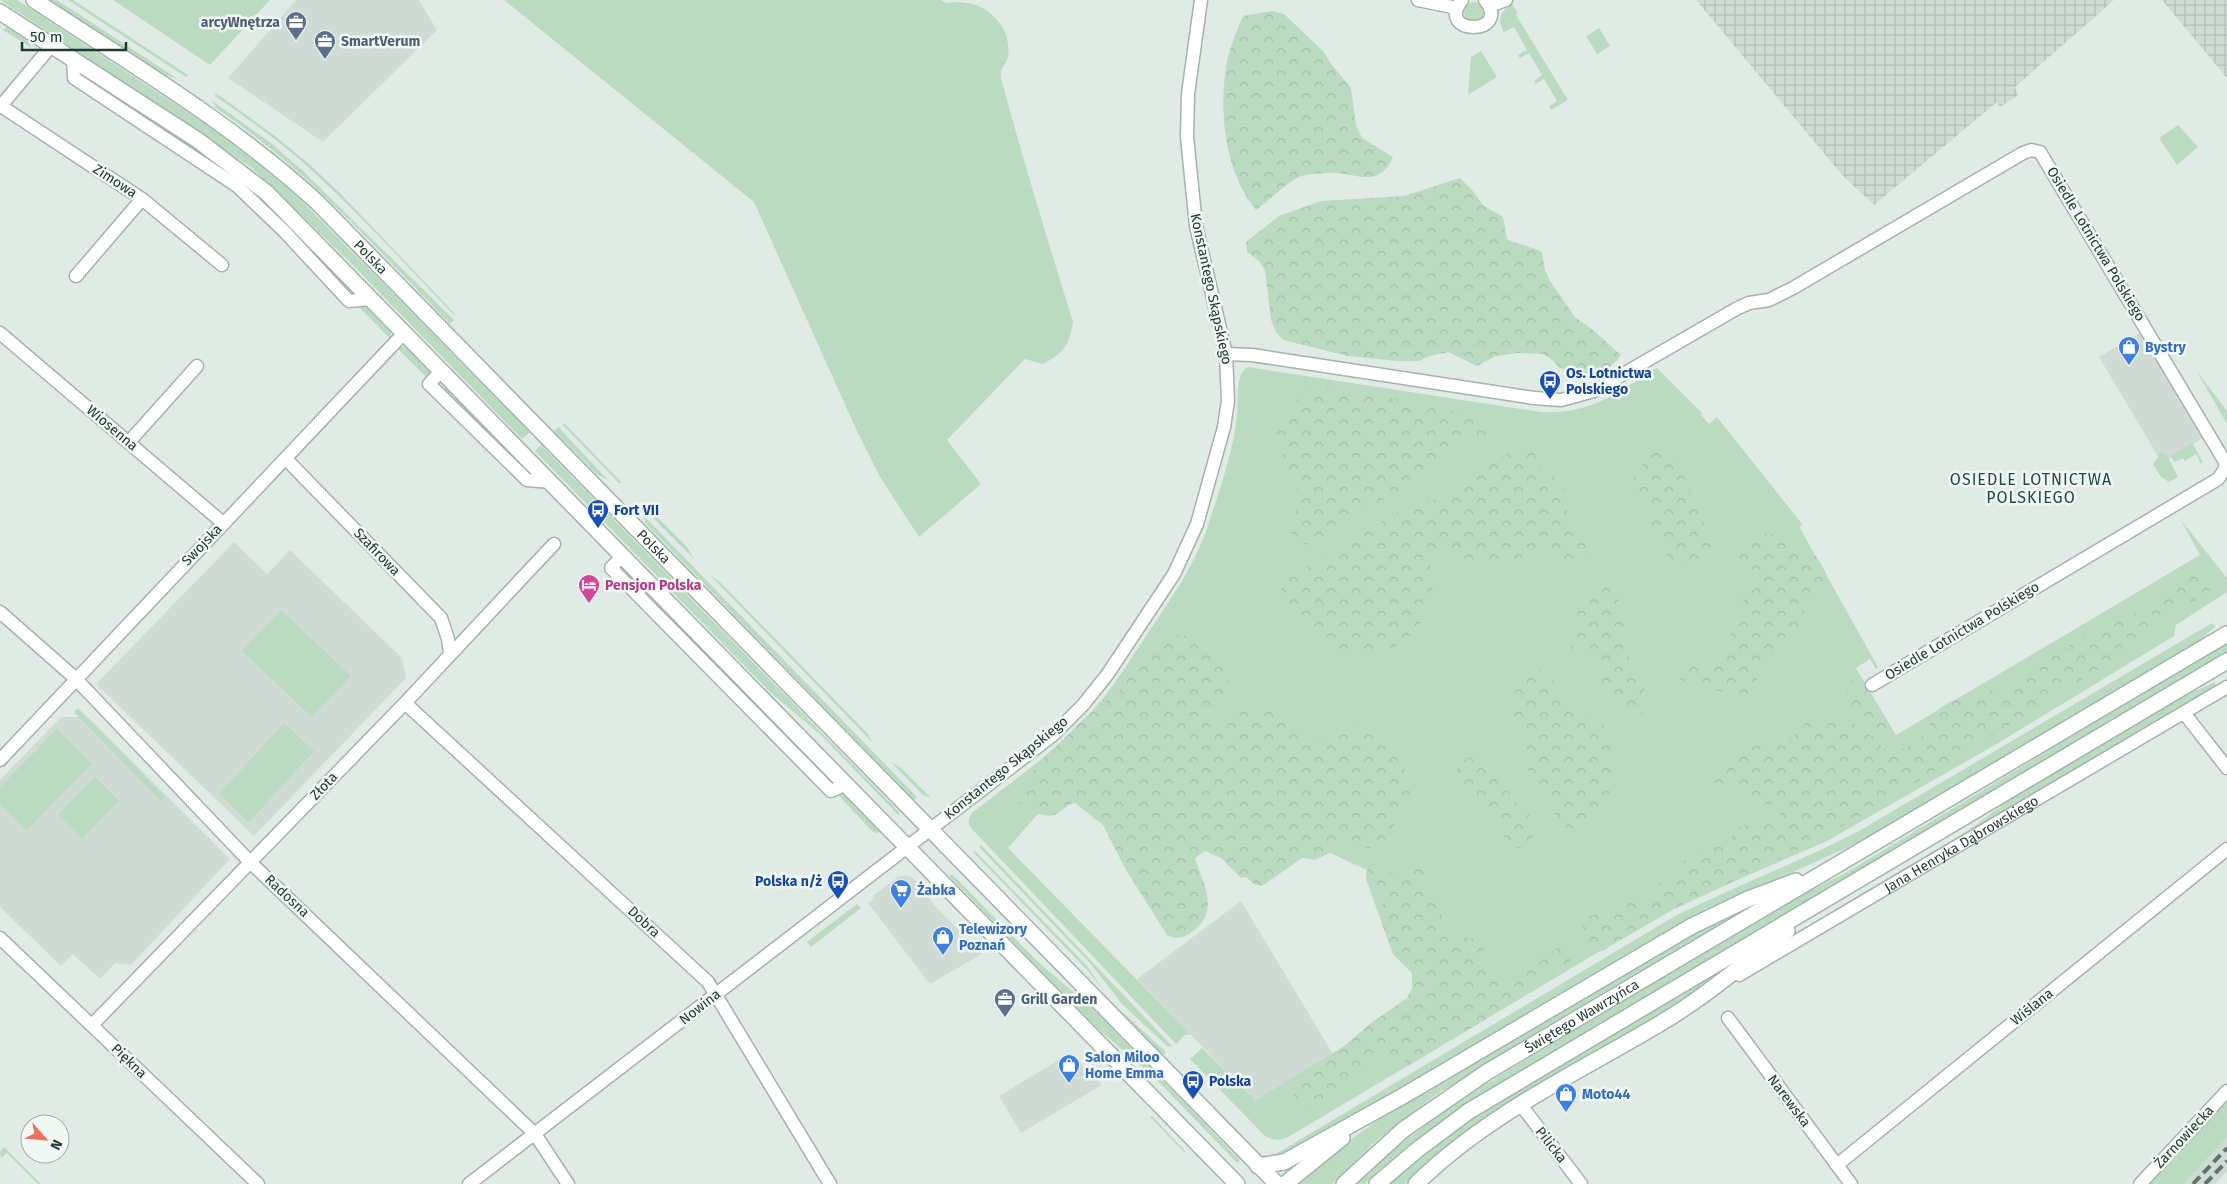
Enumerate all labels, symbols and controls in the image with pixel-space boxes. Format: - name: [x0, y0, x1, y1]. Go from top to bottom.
- office icon: arcyWnętrza: [284, 10, 308, 41]
- place label: arcyWnętrza: [201, 14, 280, 31]
- scale bar: [22, 20, 126, 52]
- text: 50 m: [30, 28, 63, 46]
- office icon: SmartVerum: [313, 29, 337, 60]
- place label: SmartVerum: [341, 33, 421, 50]
- street label: Zimowa: [90, 161, 140, 201]
- street label: Osiedle Lotnictwa Polskiego: [2043, 164, 2149, 324]
- street label: Konstantego Skąpskiego: [1187, 212, 1235, 366]
- street label: Polska: [350, 236, 391, 278]
- shop icon: Bystry: [2117, 335, 2141, 366]
- place label: Bystry: [2145, 339, 2187, 356]
- place label: Os. Lotnictwa Polskiego: [1566, 365, 1652, 398]
- bus stop icon: Os. Lotnictwa Polskiego: [1538, 369, 1562, 400]
- street label: Wiosenna: [83, 402, 141, 454]
- district label: OSIEDLE LOTNICTWA POLSKIEGO: [1950, 470, 2112, 507]
- bus stop icon: Fort VII: [586, 498, 610, 529]
- place label: Fort VII: [614, 502, 659, 519]
- street label: Swojska: [178, 521, 226, 569]
- street label: Szafirowa: [350, 525, 404, 579]
- street label: Polska: [633, 526, 674, 567]
- hotel icon: Pensjon Polska: [577, 573, 601, 604]
- place label: Pensjon Polska: [605, 577, 702, 594]
- street label: Osiedle Lotnictwa Polskiego: [1882, 578, 2042, 684]
- street label: Konstantego Skąpskiego: [941, 713, 1071, 823]
- street label: Złota: [307, 769, 341, 803]
- street label: Jana Henryka Dąbrowskiego: [1881, 792, 2041, 896]
- bus stop icon: Polska n/ż: [826, 869, 850, 900]
- street label: Radosna: [261, 871, 313, 921]
- place label: Polska n/ż: [755, 873, 823, 890]
- supermarket icon: Żabka: [889, 878, 913, 909]
- place label: Żabka: [917, 881, 956, 899]
- street label: Dobra: [624, 903, 664, 941]
- place label: Telewizory Poznań: [959, 921, 1028, 954]
- shop icon: Telewizory Poznań: [931, 925, 955, 956]
- street label: Świętego Wawrzyńca: [1521, 976, 1642, 1056]
- street label: Wiślana: [2007, 985, 2057, 1029]
- street label: Nowina: [676, 986, 724, 1028]
- office icon: Grill Garden: [993, 987, 1017, 1018]
- place label: Grill Garden: [1021, 991, 1097, 1008]
- street label: Piękna: [108, 1040, 150, 1082]
- place label: Salon Miloo Home Emma: [1085, 1049, 1164, 1082]
- shop icon: Salon Miloo Home Emma: [1057, 1053, 1081, 1084]
- bus stop icon: Polska: [1181, 1069, 1205, 1100]
- street label: Narewska: [1764, 1072, 1814, 1130]
- place label: Polska: [1209, 1073, 1252, 1090]
- shop icon: Moto44: [1554, 1082, 1578, 1113]
- place label: Moto44: [1582, 1086, 1630, 1103]
- street label: Żarnowiecka: [2150, 1101, 2217, 1172]
- north arrow: [20, 1114, 70, 1164]
- street label: Pilicka: [1532, 1123, 1570, 1167]
- text: N: [46, 1137, 66, 1153]

